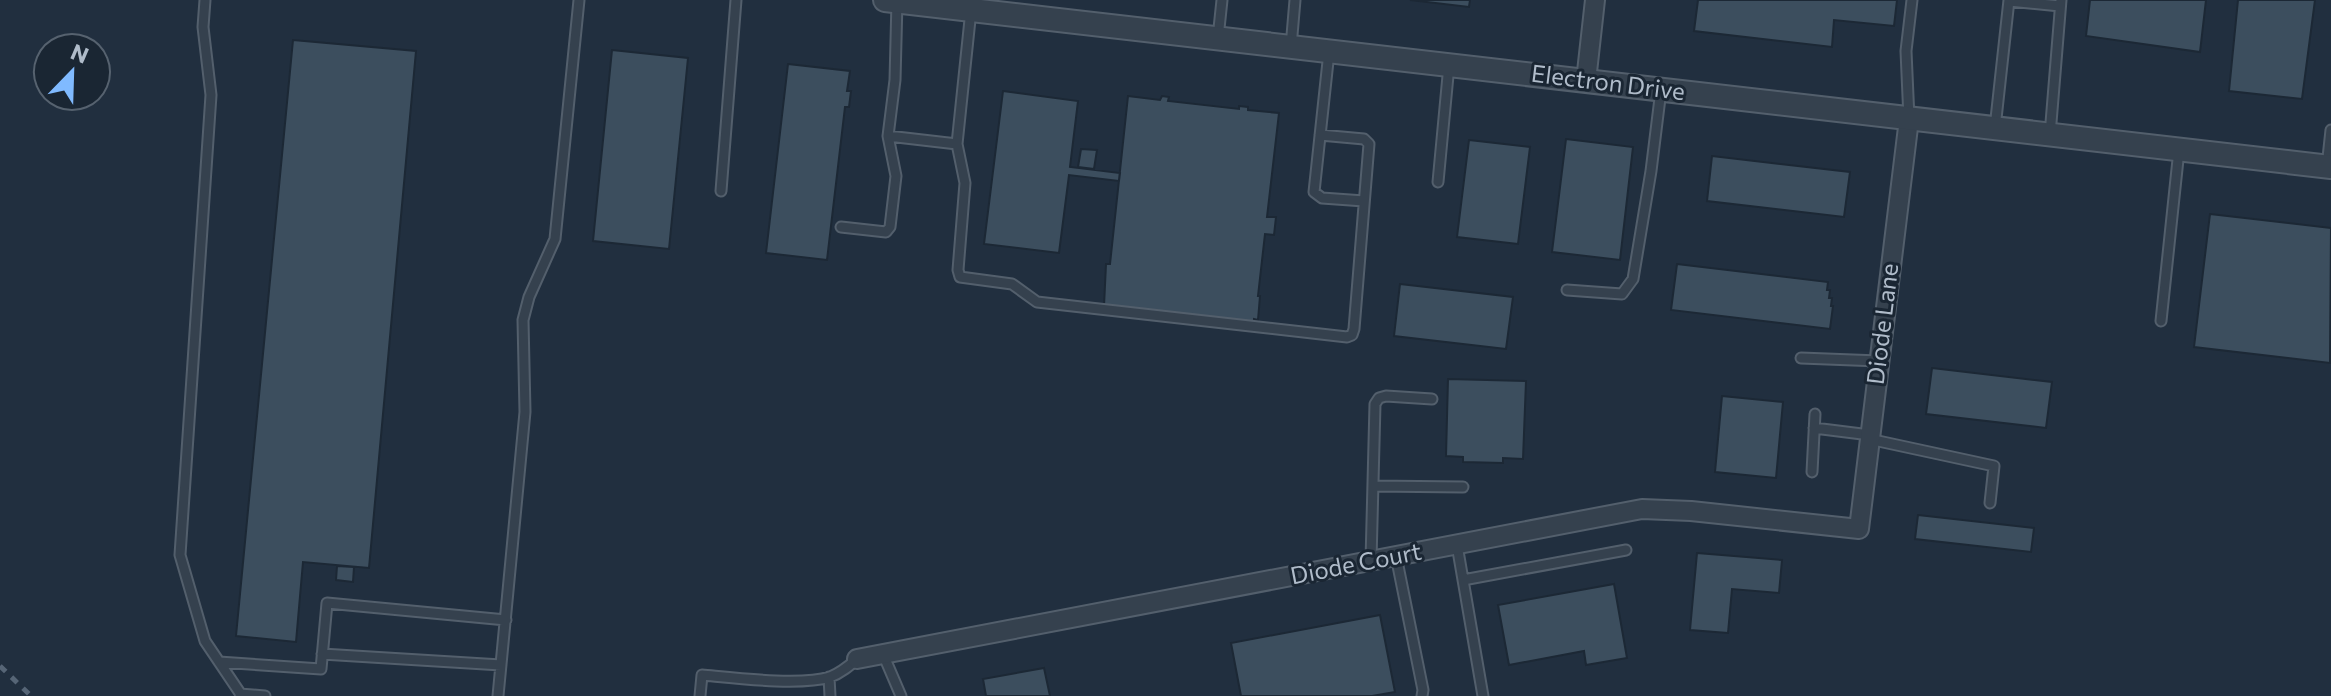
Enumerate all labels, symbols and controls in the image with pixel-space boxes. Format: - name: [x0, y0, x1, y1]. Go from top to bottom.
- north arrow: [32, 32, 112, 112]
- text: N: [67, 37, 93, 69]
- street label: Electron Drive: [1530, 58, 1687, 105]
- street label: Diode Lane: [1860, 261, 1903, 386]
- street label: Diode Court: [1288, 536, 1424, 589]

